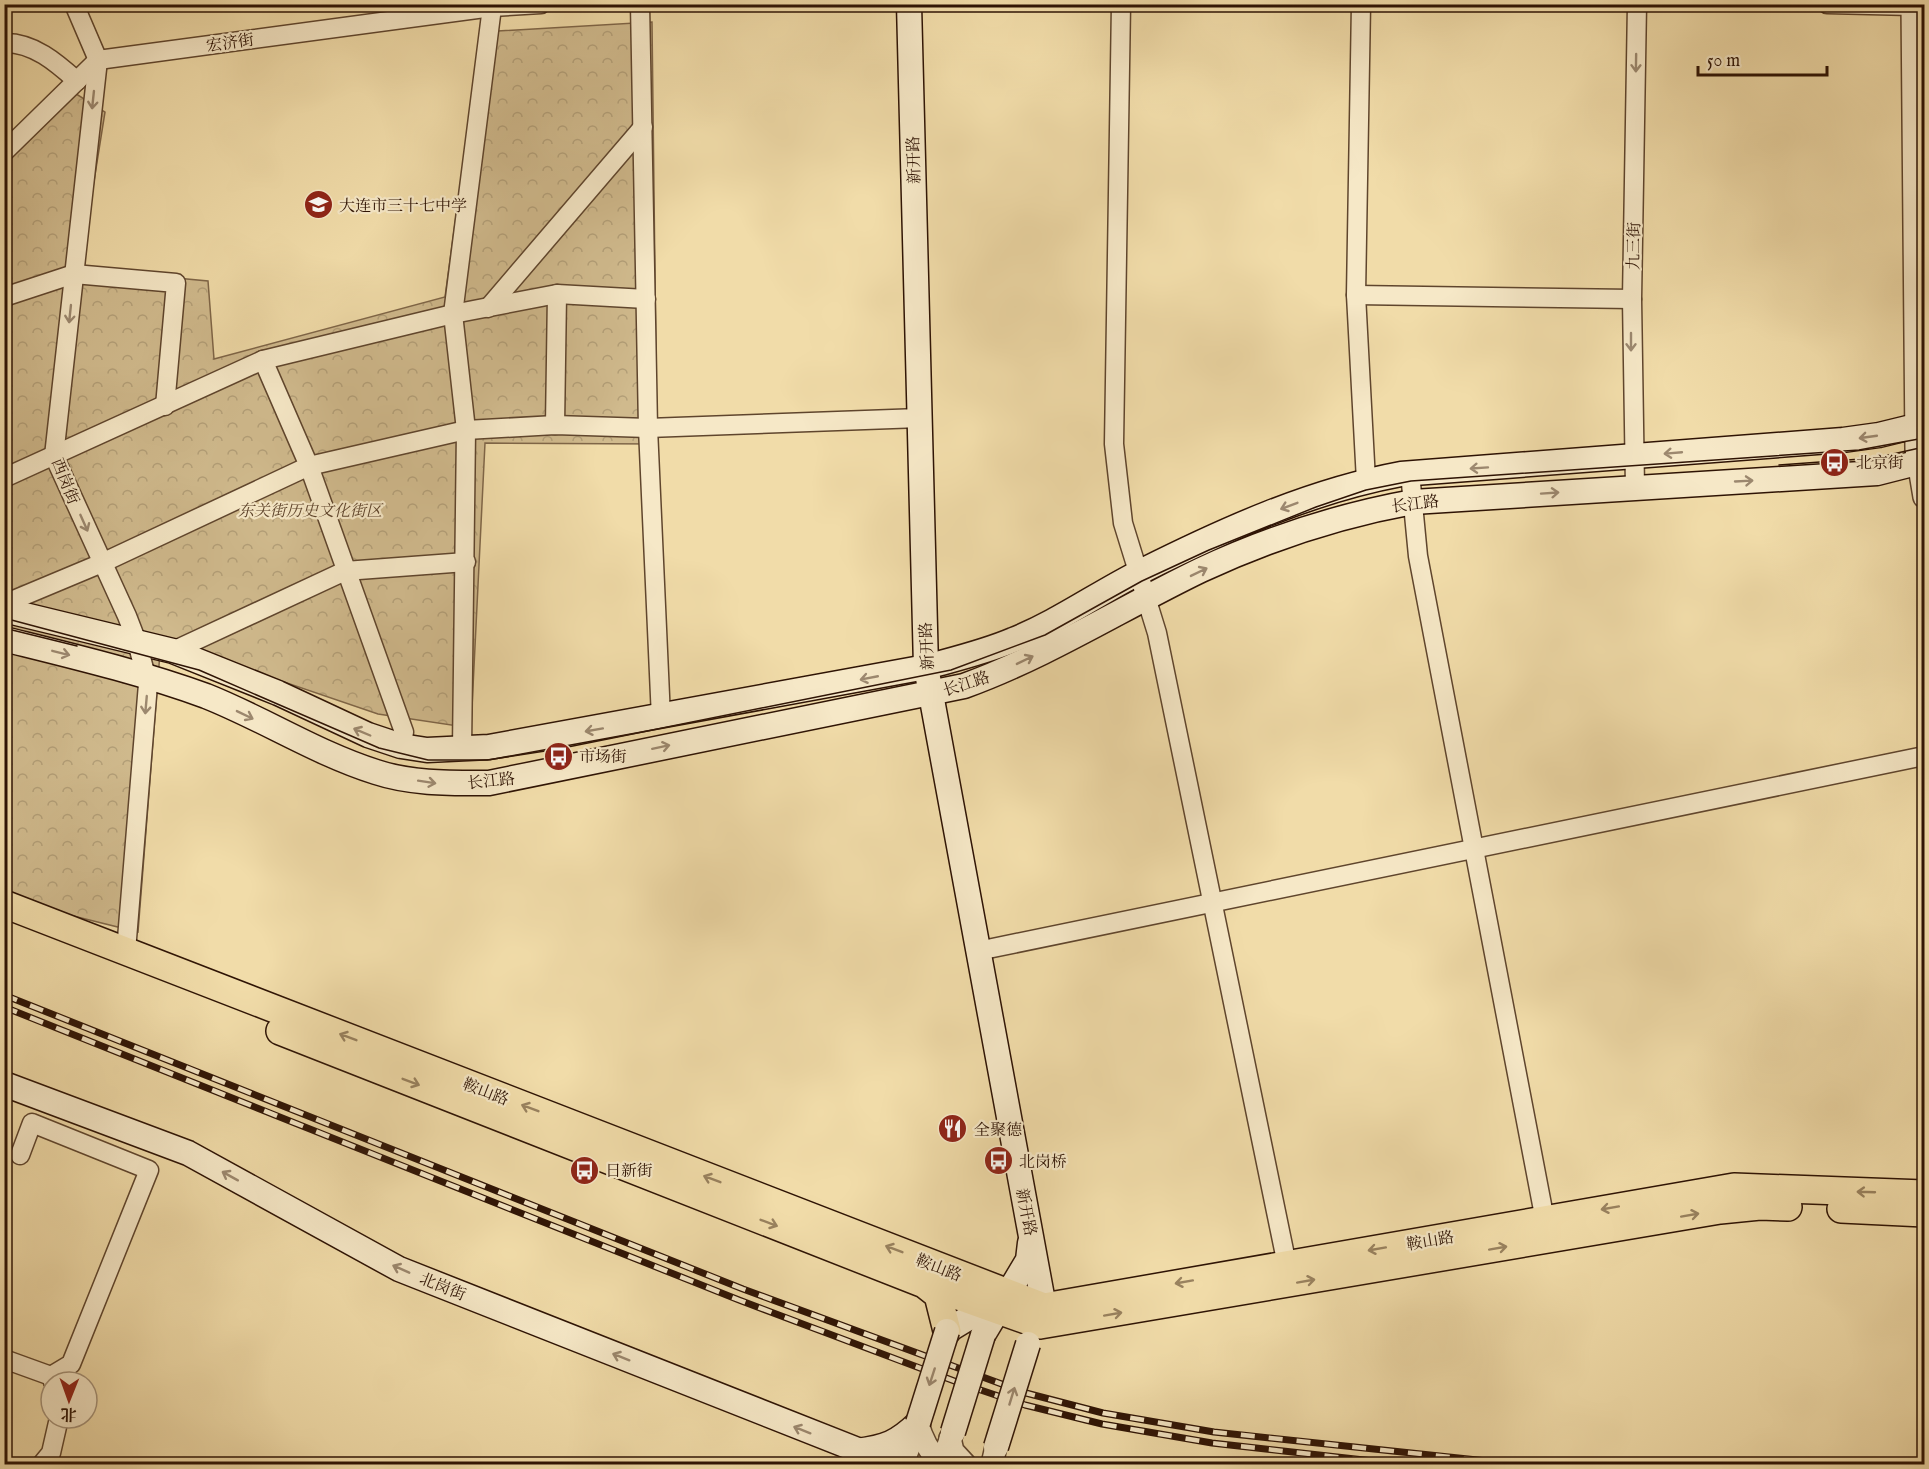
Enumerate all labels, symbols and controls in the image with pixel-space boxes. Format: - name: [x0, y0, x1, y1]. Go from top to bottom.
- street label: 宏济街: [205, 31, 255, 57]
- scale bar: [1698, 39, 1827, 77]
- text: 50 m: [1707, 50, 1740, 73]
- one-way arrow: [1630, 52, 1642, 72]
- one-way arrow: [87, 89, 98, 109]
- street label: 新开路: [904, 136, 926, 184]
- school or university icon: 大连市三十七中学: [302, 189, 334, 221]
- place label: 大连市三十七中学: [339, 197, 467, 217]
- street label: 九三街: [1625, 222, 1645, 270]
- one-way arrow: [64, 304, 75, 324]
- one-way arrow: [1625, 331, 1637, 351]
- one-way arrow: [1858, 431, 1878, 442]
- bus stop icon: 北京街: [1819, 446, 1851, 478]
- one-way arrow: [1664, 448, 1684, 459]
- place label: 北京街: [1856, 454, 1904, 474]
- street label: 西岗街: [46, 456, 82, 508]
- one-way arrow: [1469, 463, 1489, 474]
- one-way arrow: [1734, 476, 1754, 487]
- one-way arrow: [1539, 488, 1559, 499]
- street label: 长江路: [1390, 492, 1440, 518]
- park label: 东关街历史文化街区: [238, 502, 384, 522]
- one-way arrow: [1280, 502, 1299, 513]
- one-way arrow: [79, 514, 90, 532]
- one-way arrow: [1189, 566, 1207, 577]
- street label: 新开路: [917, 621, 939, 670]
- one-way arrow: [51, 648, 70, 659]
- one-way arrow: [1016, 654, 1034, 666]
- street label: 长江路: [941, 668, 993, 702]
- one-way arrow: [859, 673, 879, 684]
- one-way arrow: [140, 695, 151, 715]
- one-way arrow: [236, 710, 254, 722]
- one-way arrow: [585, 725, 605, 736]
- one-way arrow: [353, 726, 371, 737]
- bus stop icon: 市场街: [542, 740, 574, 772]
- one-way arrow: [651, 741, 670, 753]
- place label: 市场街: [579, 748, 627, 768]
- street label: 长江路: [466, 770, 516, 794]
- one-way arrow: [417, 776, 437, 787]
- one-way arrow: [340, 1031, 358, 1042]
- street label: 鞍山路: [459, 1075, 511, 1111]
- one-way arrow: [401, 1077, 420, 1088]
- one-way arrow: [521, 1102, 540, 1113]
- restaurant icon: 全聚德: [937, 1113, 969, 1145]
- place label: 全聚德: [974, 1121, 1022, 1141]
- bus stop icon: 北岗桥: [982, 1145, 1014, 1177]
- place label: 北岗桥: [1019, 1153, 1067, 1173]
- bus stop icon: 日新街: [568, 1154, 600, 1186]
- place label: 日新街: [605, 1162, 653, 1182]
- one-way arrow: [222, 1170, 239, 1182]
- one-way arrow: [703, 1172, 722, 1183]
- one-way arrow: [1857, 1186, 1877, 1197]
- street label: 新开路: [1011, 1187, 1039, 1238]
- one-way arrow: [1601, 1203, 1620, 1214]
- one-way arrow: [1680, 1209, 1699, 1220]
- one-way arrow: [759, 1218, 777, 1229]
- street label: 鞍山路: [1405, 1228, 1456, 1256]
- one-way arrow: [1487, 1242, 1507, 1253]
- one-way arrow: [885, 1243, 903, 1254]
- one-way arrow: [1367, 1244, 1387, 1255]
- street label: 鞍山路: [912, 1251, 964, 1287]
- one-way arrow: [393, 1263, 411, 1274]
- street label: 北岗街: [416, 1270, 468, 1306]
- one-way arrow: [1295, 1275, 1315, 1286]
- one-way arrow: [1175, 1277, 1195, 1288]
- one-way arrow: [1103, 1308, 1123, 1319]
- one-way arrow: [613, 1351, 631, 1362]
- one-way arrow: [926, 1367, 937, 1386]
- north arrow: [39, 1370, 99, 1430]
- one-way arrow: [1007, 1387, 1018, 1406]
- text: 北: [61, 1403, 77, 1423]
- one-way arrow: [794, 1423, 812, 1434]

